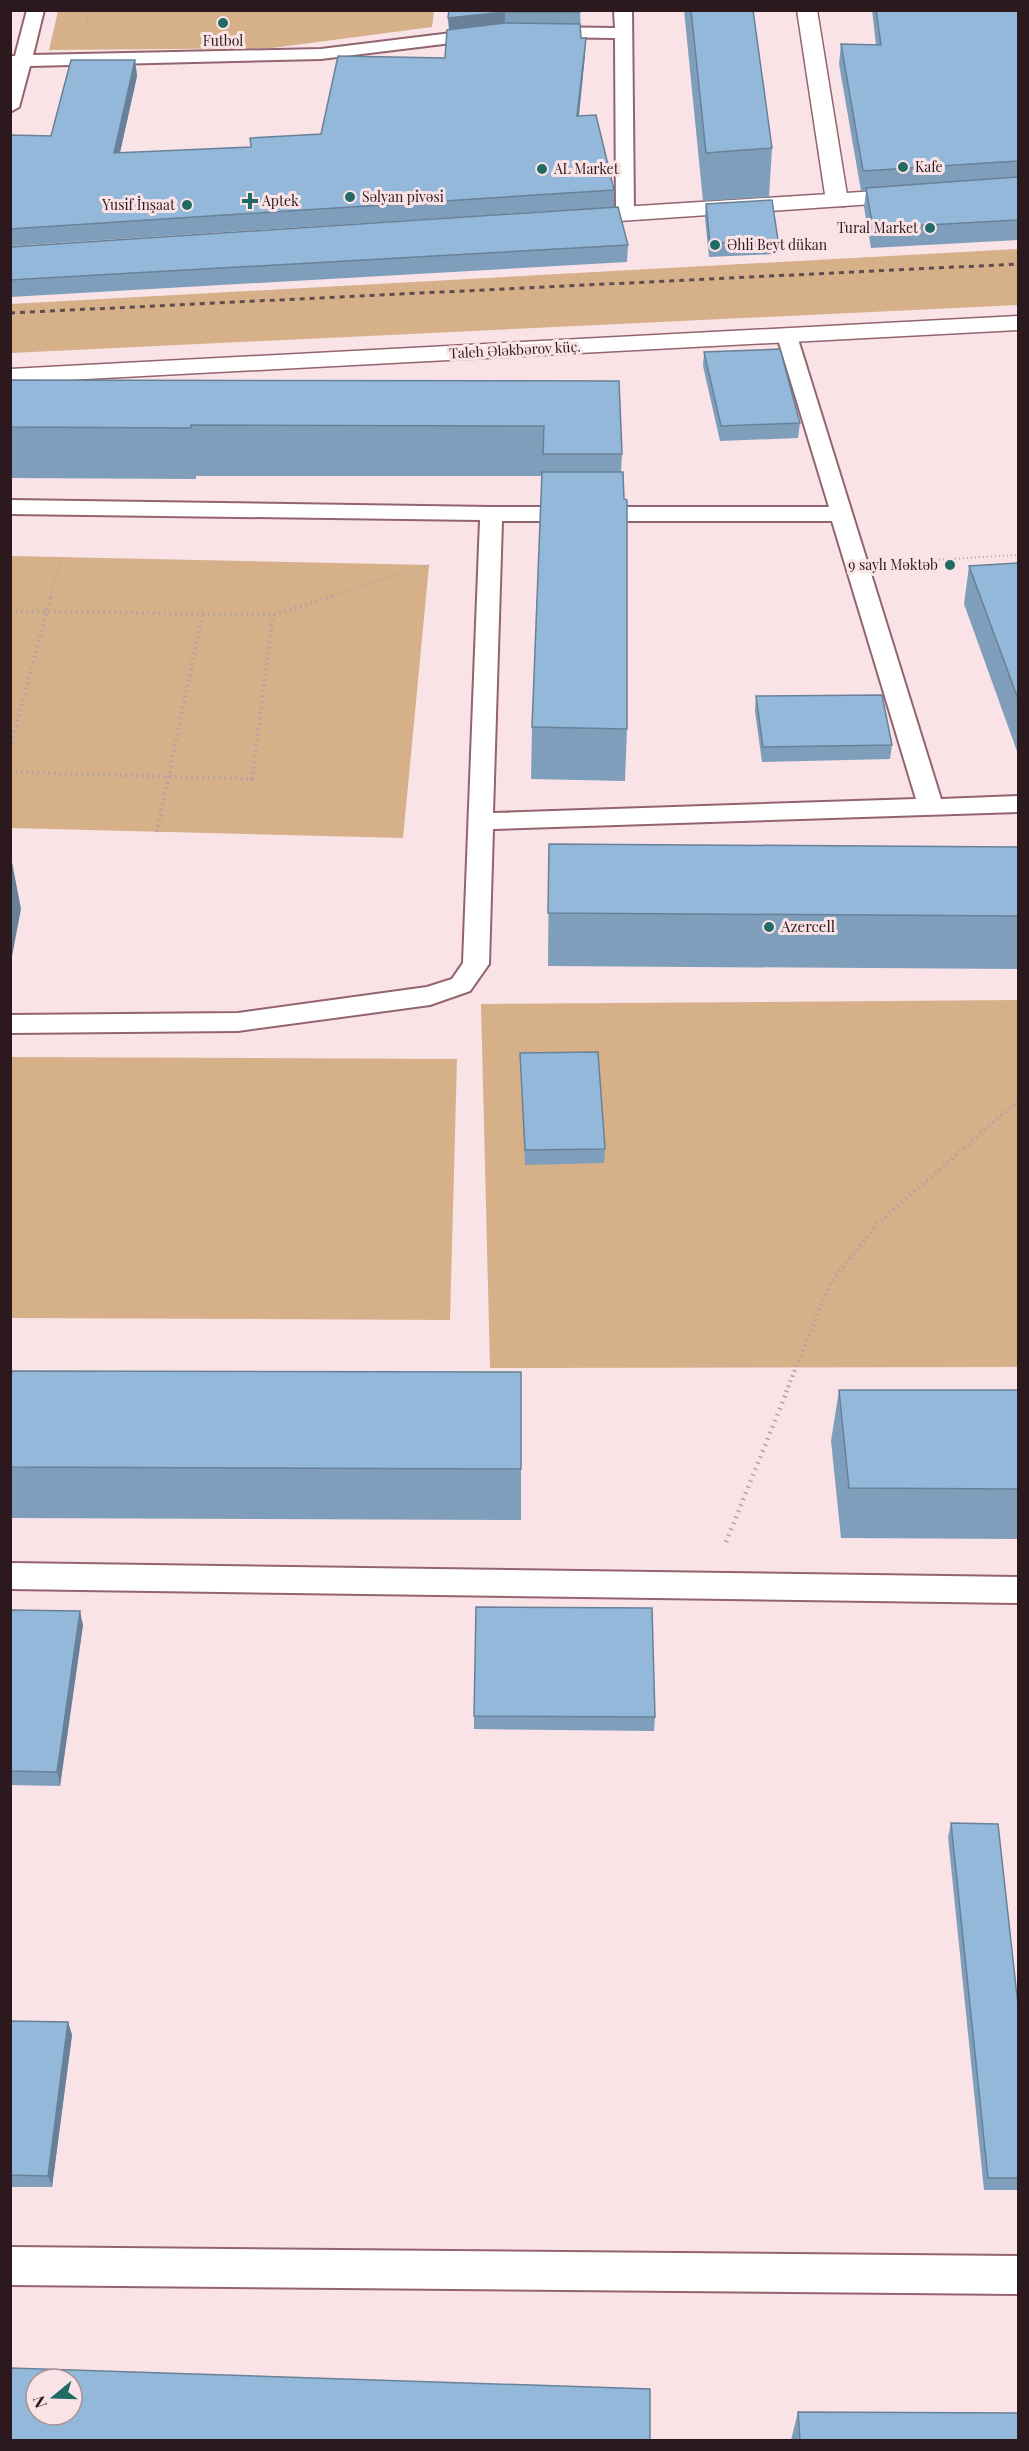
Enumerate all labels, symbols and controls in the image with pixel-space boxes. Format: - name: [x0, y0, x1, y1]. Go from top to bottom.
- marker: Futbol: [216, 16, 230, 30]
- place label: Futbol: [203, 31, 243, 50]
- place label: Kafe: [915, 157, 943, 176]
- place label: AL Market: [553, 159, 620, 178]
- marker: Kafe: [896, 160, 910, 174]
- marker: AL Market: [535, 162, 549, 176]
- place label: Səlyan pivəsi: [362, 187, 444, 206]
- marker: Səlyan pivəsi: [343, 190, 357, 204]
- place label: Aptek: [261, 191, 299, 210]
- marker: Aptek: [243, 194, 257, 208]
- place label: Yusif İnşaat: [101, 195, 176, 214]
- marker: Yusif İnşaat: [180, 198, 194, 212]
- place label: Tural Market: [837, 218, 919, 237]
- marker: Tural Market: [923, 221, 937, 235]
- place label: Əhli Beyt dükan: [727, 235, 828, 254]
- marker: Əhli Beyt dükan: [708, 238, 722, 252]
- street label: Taleh Ələkbərov küç.: [449, 337, 581, 362]
- place label: 9 saylı Məktəb: [848, 555, 938, 574]
- marker: 9 saylı Məktəb: [943, 558, 957, 572]
- place label: Azercell: [780, 916, 835, 936]
- marker: Azercell: [762, 920, 776, 934]
- north arrow: [24, 2367, 84, 2427]
- text: N: [27, 2393, 51, 2411]

